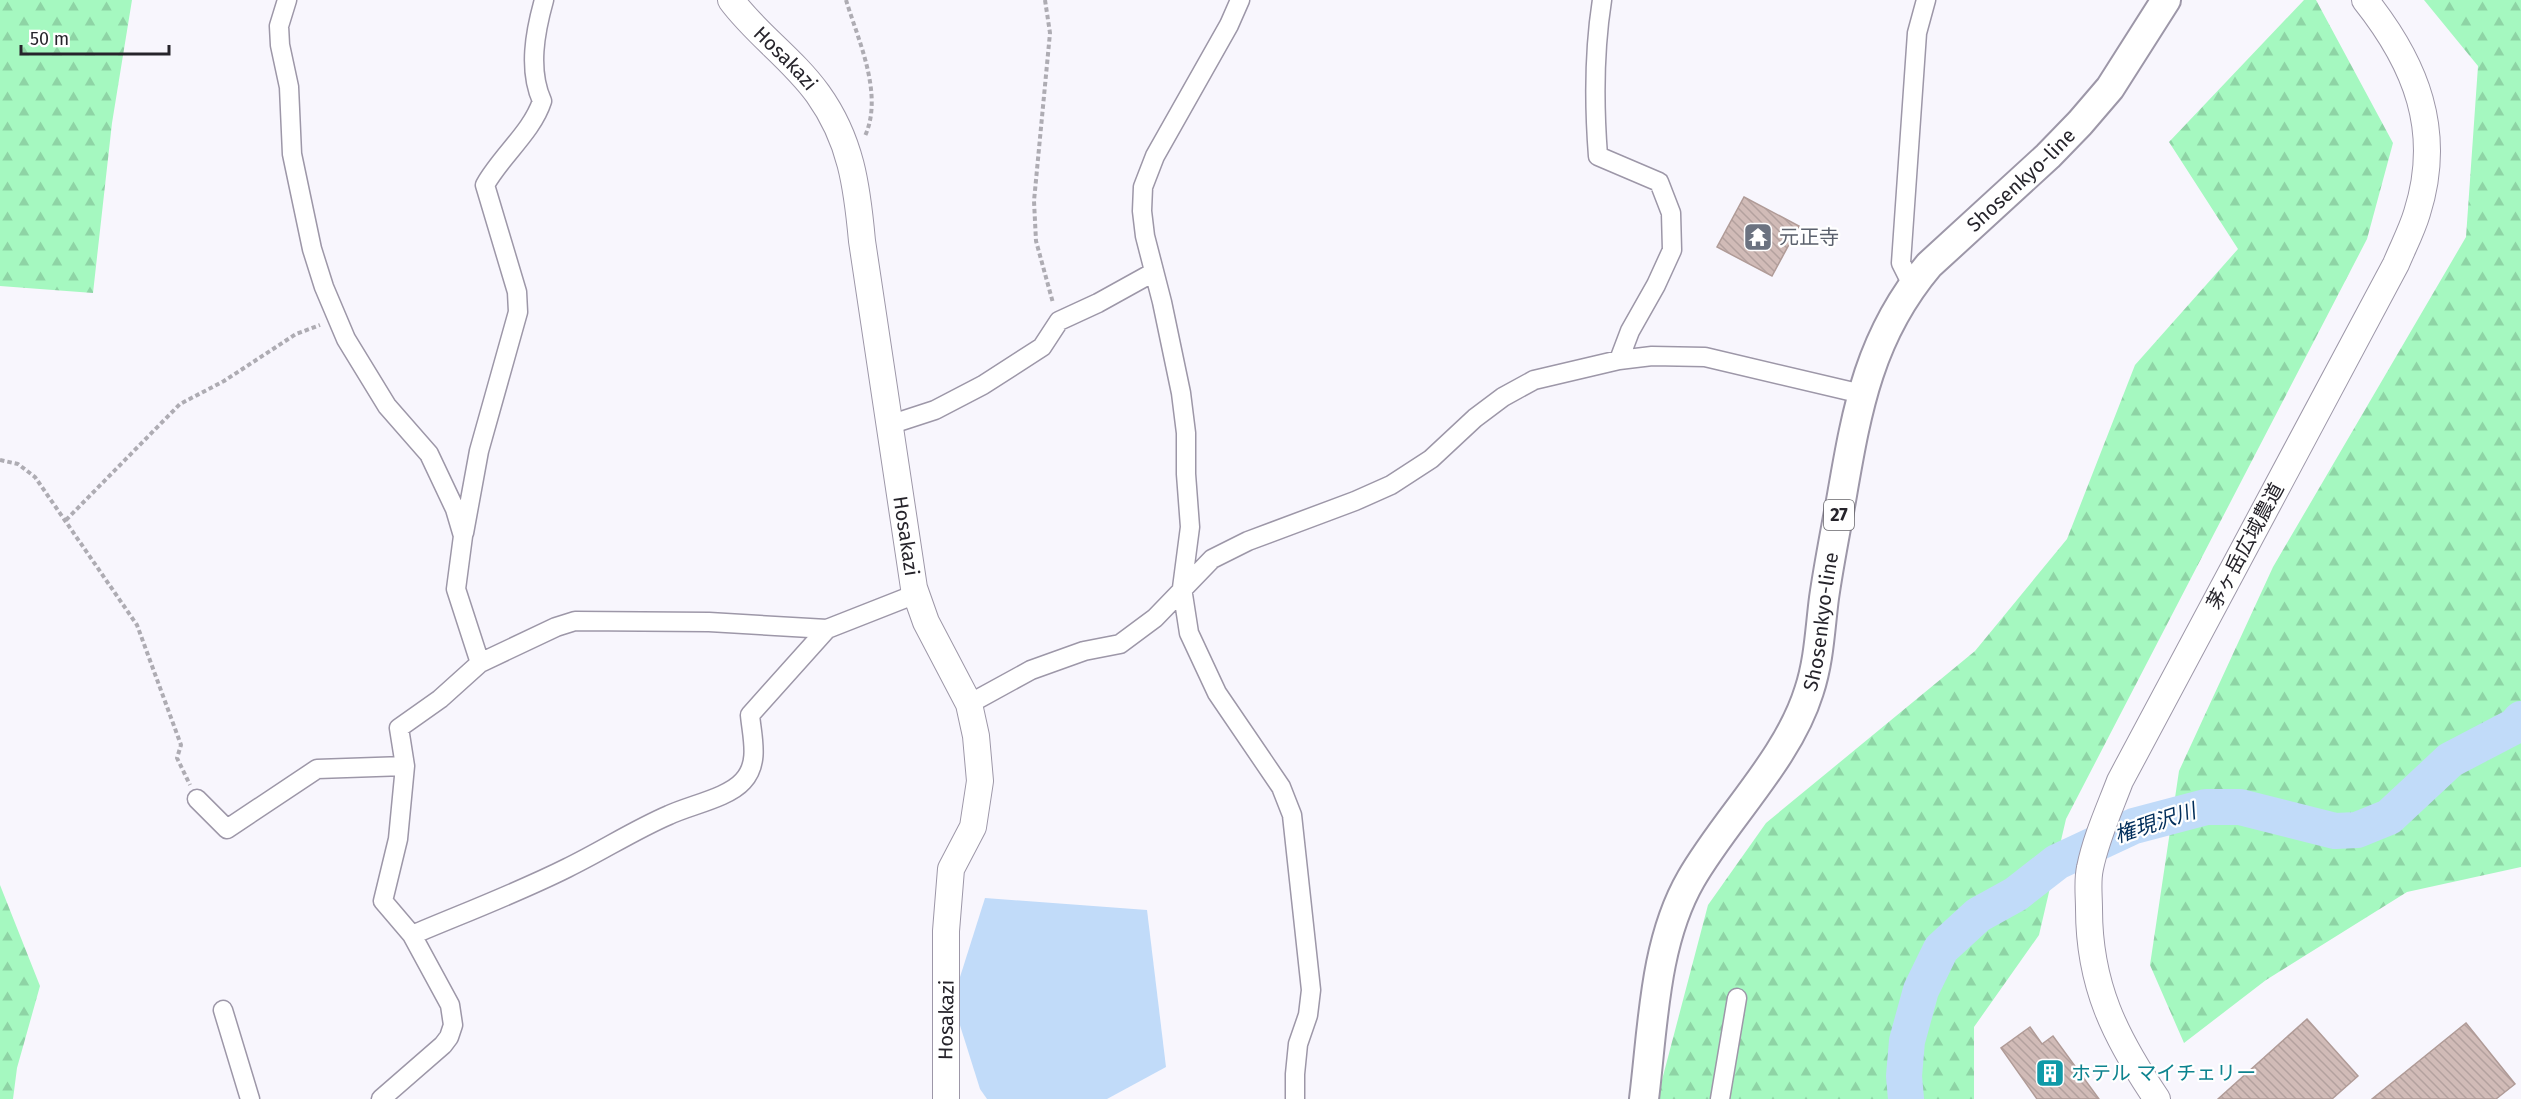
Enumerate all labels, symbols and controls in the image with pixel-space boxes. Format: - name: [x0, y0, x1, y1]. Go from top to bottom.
- scale bar: [21, 18, 170, 56]
- street label: Hosakazi: [749, 21, 823, 95]
- text: 50 m: [30, 28, 69, 50]
- street label: Shosenkyo-line: [1962, 123, 2080, 237]
- temple icon: 元正寺: [1742, 221, 1774, 253]
- place label: 元正寺: [1779, 225, 1839, 249]
- street label: 茅ヶ岳広域農道: [2202, 479, 2288, 613]
- street label: Hosakazi: [888, 494, 924, 578]
- road number: 27: [1824, 500, 1854, 530]
- street label: Shosenkyo-line: [1798, 550, 1843, 694]
- water label: 権現沢川: [2111, 797, 2201, 848]
- street label: Hosakazi: [933, 980, 959, 1060]
- building icon: ホテル マイチェリー: [2034, 1057, 2066, 1089]
- place label: ホテル マイチェリー: [2071, 1061, 2256, 1085]

